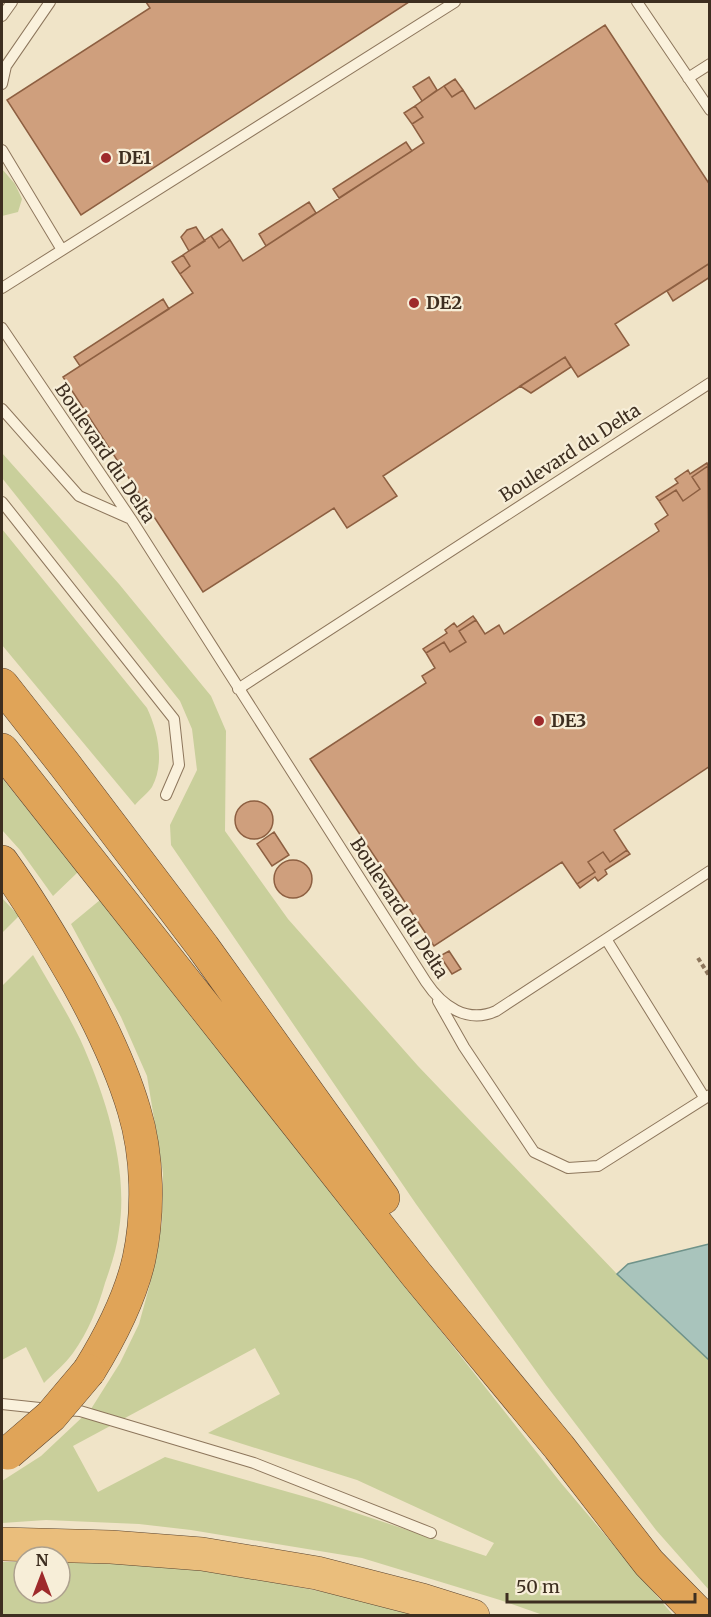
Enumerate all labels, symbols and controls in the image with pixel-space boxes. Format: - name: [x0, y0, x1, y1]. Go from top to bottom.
- place label: DE1: [118, 146, 151, 169]
- marker: DE1: [99, 151, 113, 165]
- place label: DE2: [426, 291, 462, 314]
- marker: DE2: [407, 296, 421, 310]
- street label: Boulevard du Delta: [50, 378, 161, 527]
- street label: Boulevard du Delta: [495, 398, 645, 507]
- place label: DE3: [551, 709, 586, 732]
- marker: DE3: [532, 714, 546, 728]
- street label: Boulevard du Delta: [345, 833, 454, 983]
- north arrow: [12, 1545, 72, 1605]
- text: N: [36, 1550, 49, 1570]
- scale bar: [507, 1566, 694, 1604]
- text: 50 m: [516, 1575, 560, 1598]

